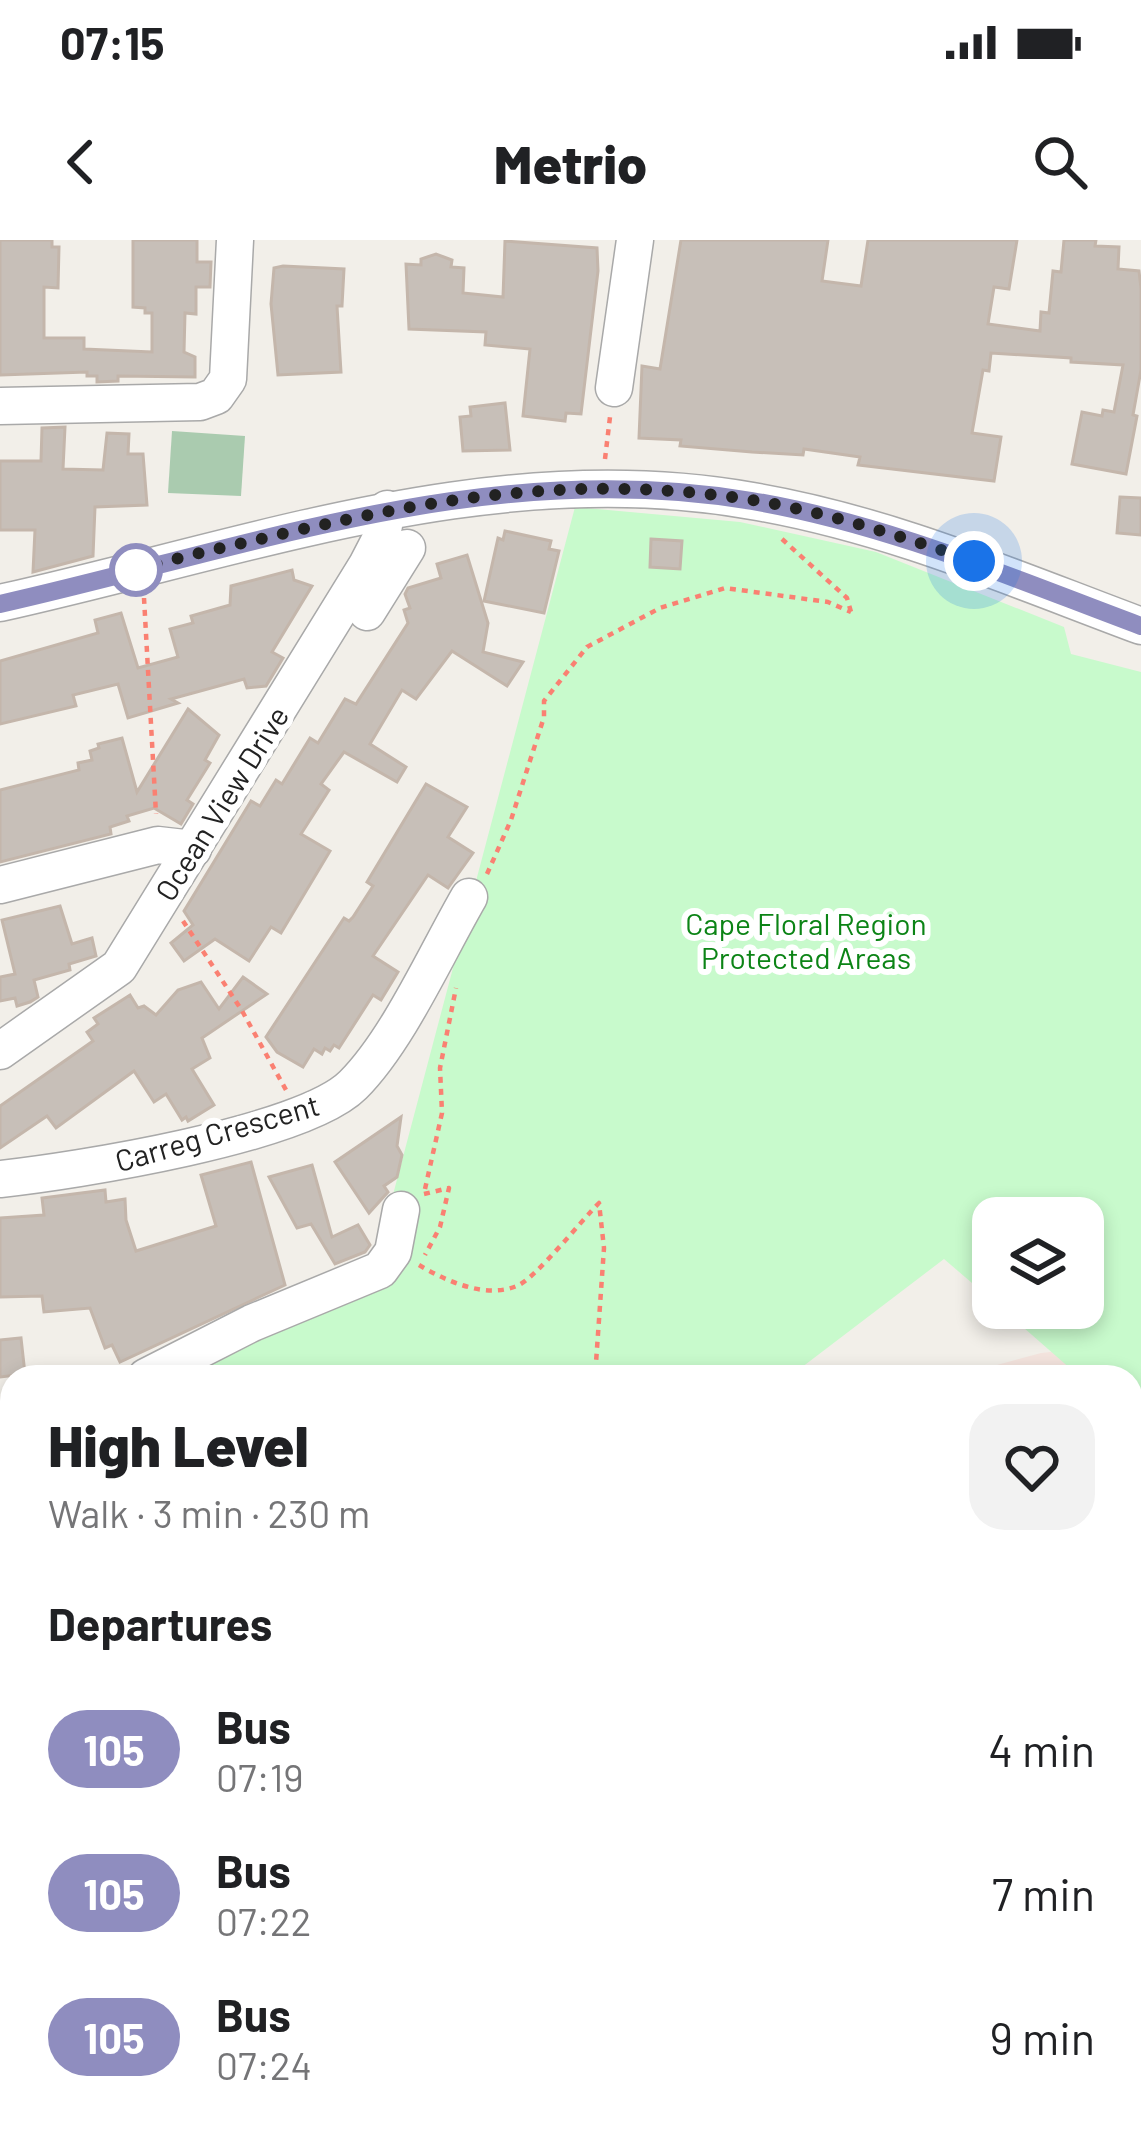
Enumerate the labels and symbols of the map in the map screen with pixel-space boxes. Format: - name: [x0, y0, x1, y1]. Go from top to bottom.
- your location: [944, 531, 1004, 591]
- unlabelled marker: [111, 545, 161, 595]
- street label: Ocean View Drive: [147, 699, 295, 907]
- park label: Cape Floral Region Protected Areas: [685, 905, 927, 975]
- street label: Carreg Crescent: [111, 1086, 323, 1178]

